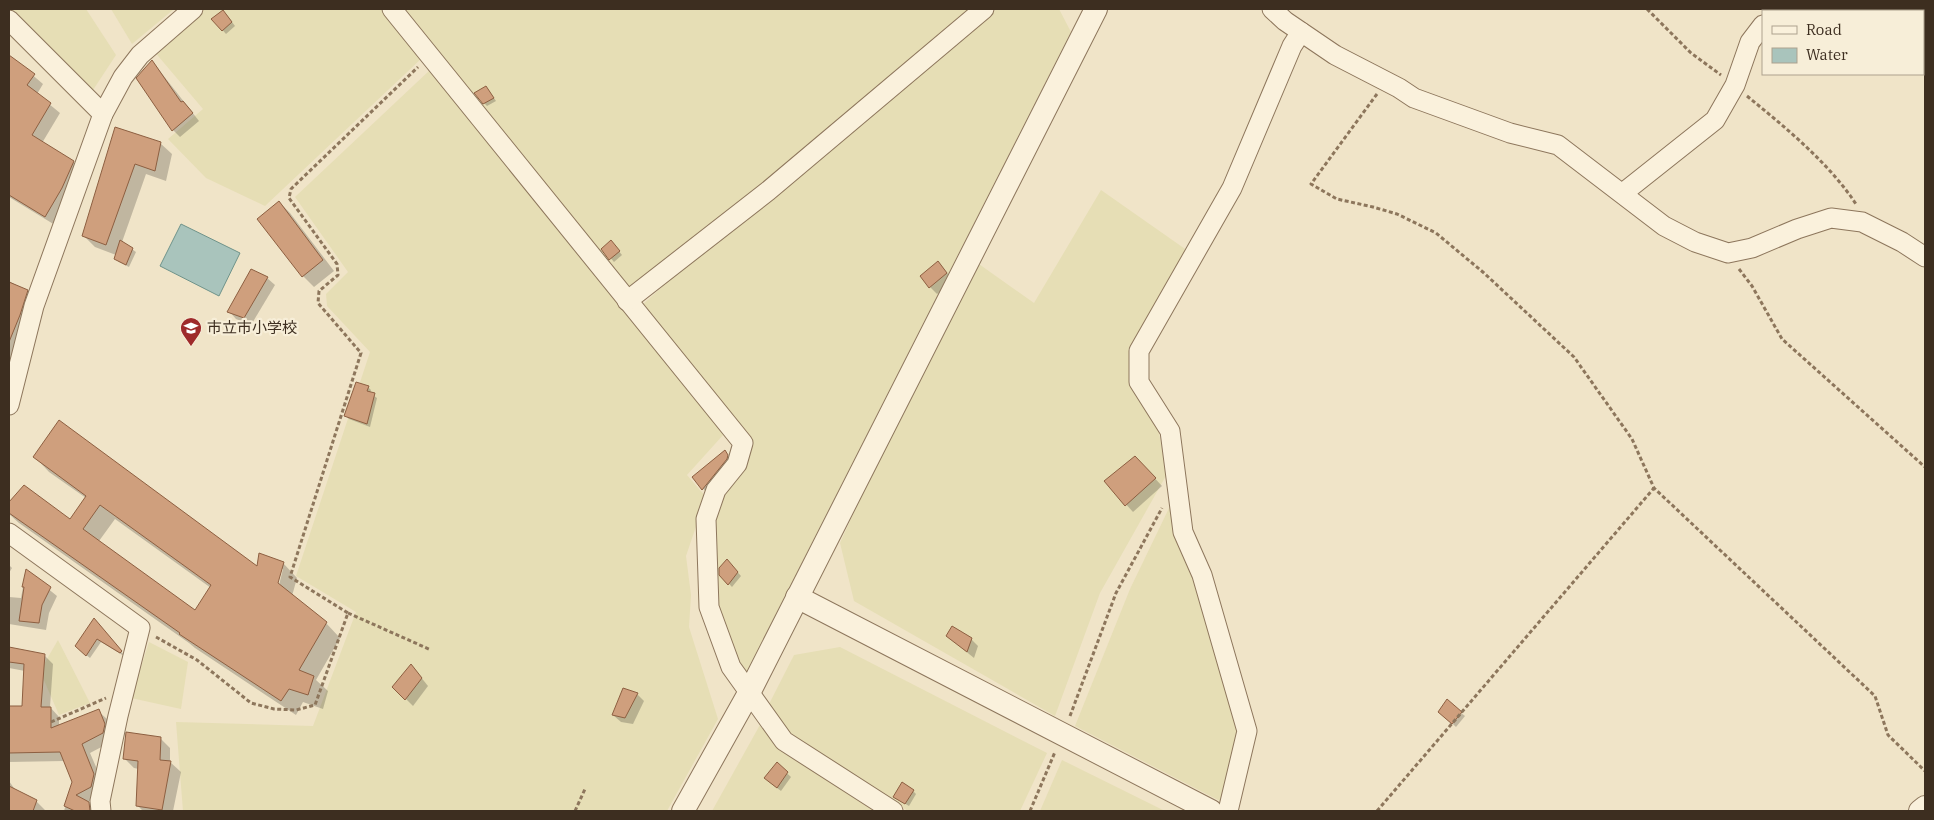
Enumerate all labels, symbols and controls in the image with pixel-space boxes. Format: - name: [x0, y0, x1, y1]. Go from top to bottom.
- legend: [1762, 10, 1924, 75]
- text: Road: [1806, 20, 1842, 39]
- text: Water: [1806, 45, 1848, 64]
- school or university icon: 市立市小学校: [179, 316, 203, 347]
- place label: 市立市小学校: [207, 318, 297, 337]

